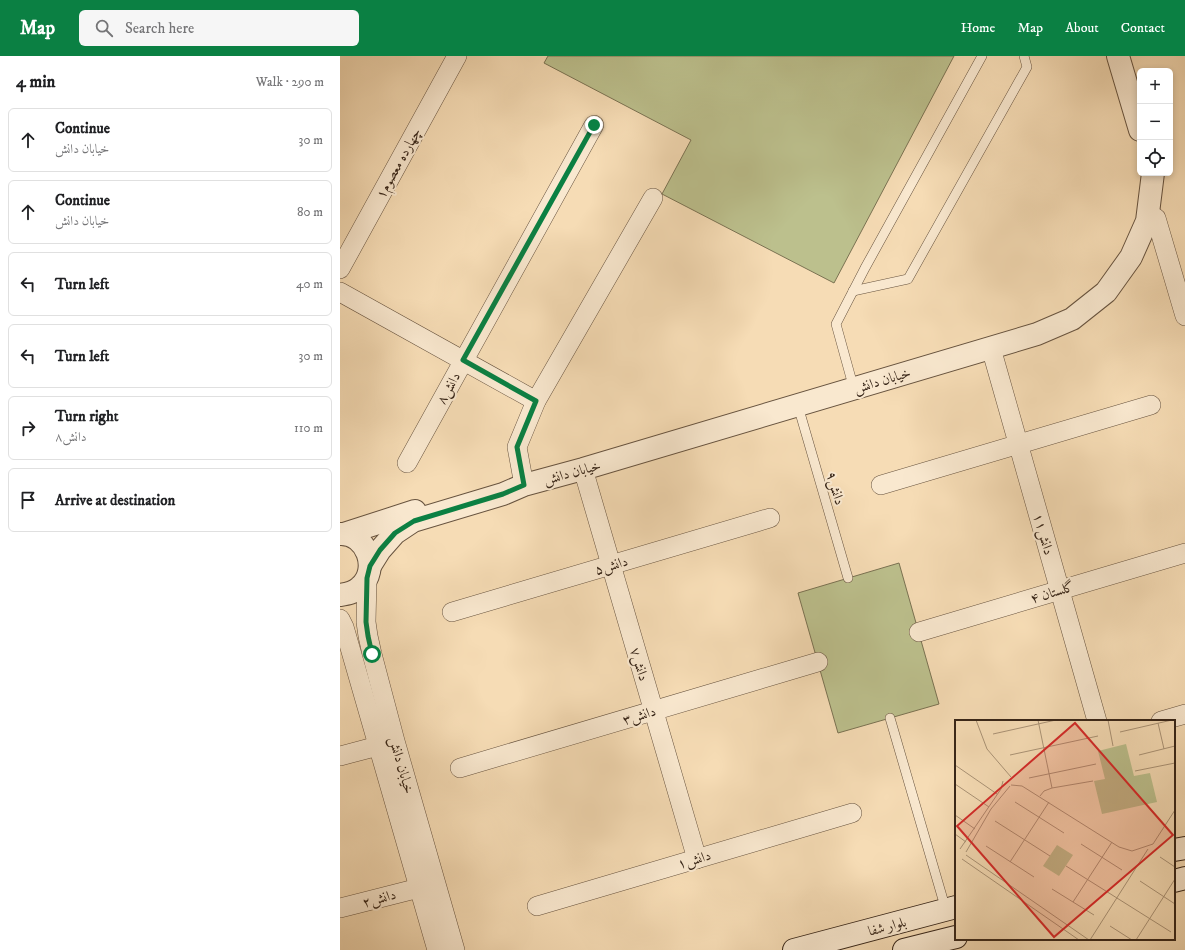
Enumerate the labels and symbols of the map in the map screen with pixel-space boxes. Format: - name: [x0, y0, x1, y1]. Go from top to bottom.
- route end: [585, 116, 603, 134]
- street label: چهارده معصوم۱: [372, 125, 428, 203]
- street label: خیابان دانش: [852, 364, 913, 398]
- street label: دانش۸: [433, 369, 465, 408]
- street label: خیابان دانش: [542, 457, 603, 489]
- street label: دانش۹: [822, 469, 848, 507]
- street label: دانش۱۱: [1029, 511, 1058, 557]
- street label: دانش۵: [592, 552, 630, 580]
- street label: گلستان ۴: [1028, 578, 1076, 608]
- route start: [363, 645, 381, 663]
- street label: دانش۷: [626, 645, 652, 683]
- street label: دانش۳: [620, 702, 658, 730]
- inset map: [955, 720, 1175, 940]
- street label: خیابان دانش: [384, 735, 418, 796]
- street label: دانش۱: [675, 847, 713, 873]
- street label: دانش۲: [360, 886, 398, 912]
- street label: بلوار شفا: [866, 913, 909, 941]

